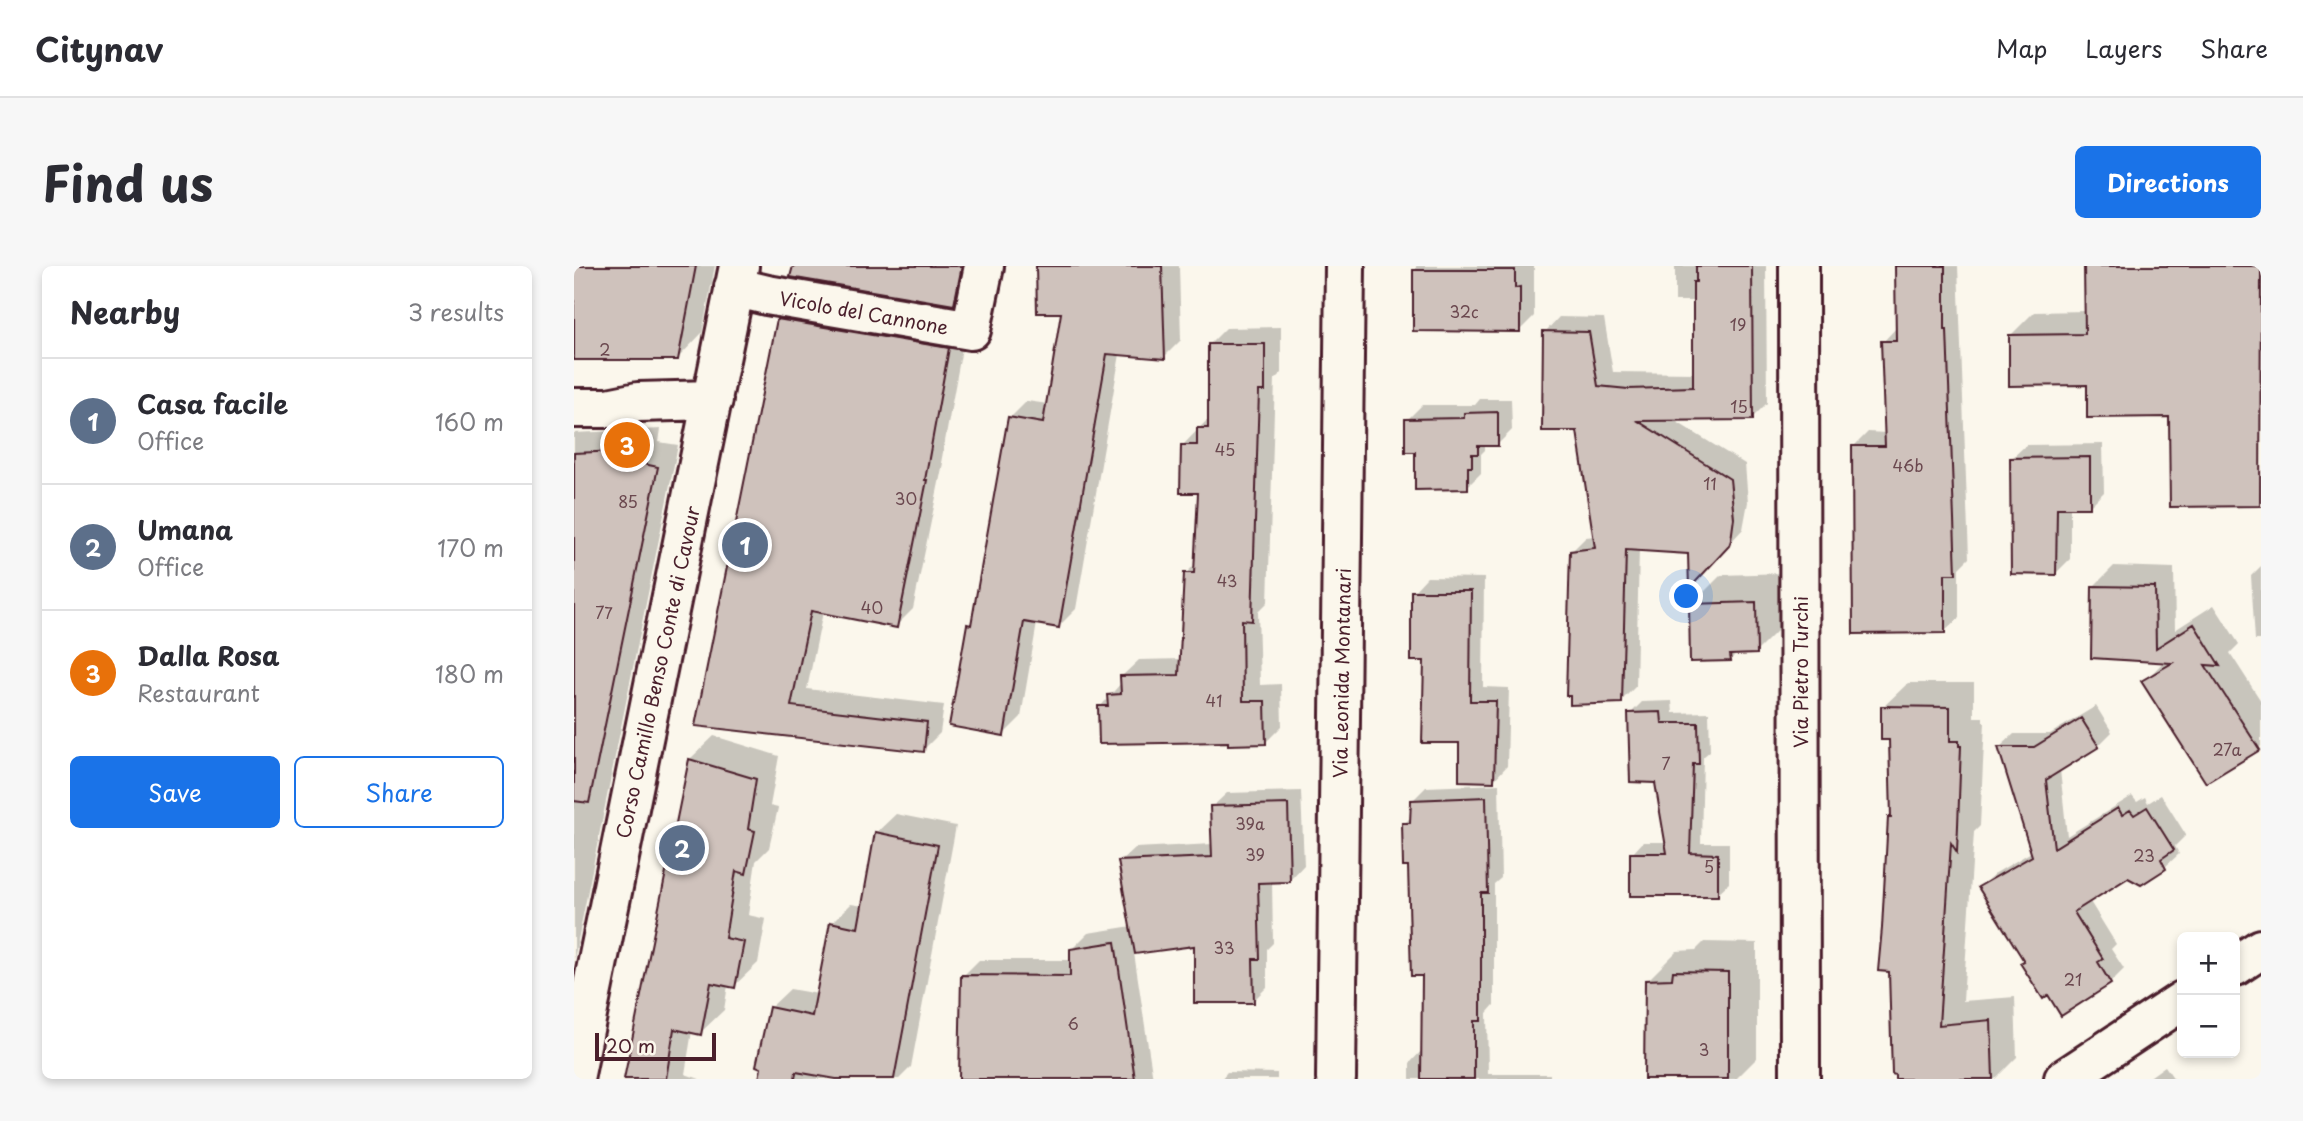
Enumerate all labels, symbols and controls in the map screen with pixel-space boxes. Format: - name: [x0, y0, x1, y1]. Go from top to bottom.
- text: Citynav: [35, 23, 163, 73]
- text: Map: [1996, 30, 2047, 66]
- text: Layers: [2085, 30, 2162, 66]
- text: Share: [2200, 30, 2268, 66]
- text: Find us: [42, 145, 213, 219]
- button: Directions: [2075, 146, 2261, 218]
- street label: Vicolo del Cannone: [777, 283, 951, 341]
- text: Nearby: [70, 289, 180, 334]
- text: 3 results: [408, 294, 504, 329]
- house number: 32c: [1449, 299, 1479, 323]
- house number: 19: [1730, 312, 1746, 336]
- house number: 2: [599, 337, 611, 361]
- text: Casa facile: [137, 384, 288, 423]
- house number: 15: [1730, 394, 1748, 418]
- text: 1: [88, 404, 99, 439]
- text: 160 m: [435, 404, 504, 439]
- pin: 3: [604, 419, 650, 471]
- text: Office: [137, 423, 204, 458]
- house number: 45: [1215, 437, 1235, 461]
- house number: 46b: [1892, 453, 1924, 477]
- house number: 11: [1703, 471, 1717, 495]
- house number: 30: [895, 486, 917, 510]
- house number: 85: [618, 489, 638, 513]
- street label: Corso Camillo Benso Conte di Cavour: [608, 503, 706, 841]
- text: Umana: [137, 510, 233, 549]
- pin: 1: [722, 519, 768, 571]
- text: 2: [85, 530, 101, 565]
- text: 170 m: [437, 530, 504, 565]
- text: Office: [137, 549, 204, 584]
- house number: 43: [1217, 568, 1237, 592]
- street label: Via Leonida Montanari: [1325, 568, 1357, 778]
- your location: [1669, 579, 1703, 613]
- house number: 40: [861, 595, 883, 619]
- street label: Via Pietro Turchi: [1786, 596, 1814, 748]
- house number: 77: [595, 600, 613, 624]
- text: Dalla Rosa: [137, 636, 279, 675]
- text: 3: [85, 656, 101, 691]
- text: 180 m: [435, 656, 504, 691]
- text: Restaurant: [137, 675, 260, 710]
- house number: 41: [1206, 688, 1222, 712]
- house number: 27a: [2212, 737, 2242, 761]
- house number: 7: [1661, 751, 1671, 775]
- button: Save: [70, 756, 280, 828]
- button: Share: [294, 756, 504, 828]
- house number: 39a: [1235, 811, 1265, 835]
- pin: 2: [659, 822, 705, 874]
- house number: 39: [1245, 842, 1265, 866]
- house number: 23: [2133, 843, 2155, 867]
- house number: 5: [1704, 854, 1714, 878]
- map controls: [2177, 932, 2240, 1058]
- button: +: [2177, 932, 2240, 995]
- house number: 33: [1213, 935, 1235, 959]
- house number: 21: [2064, 967, 2082, 991]
- button: −: [2177, 995, 2240, 1058]
- house number: 6: [1067, 1011, 1079, 1035]
- scale bar: [595, 1030, 716, 1062]
- text: 20 m: [606, 1031, 655, 1059]
- house number: 3: [1699, 1037, 1709, 1061]

